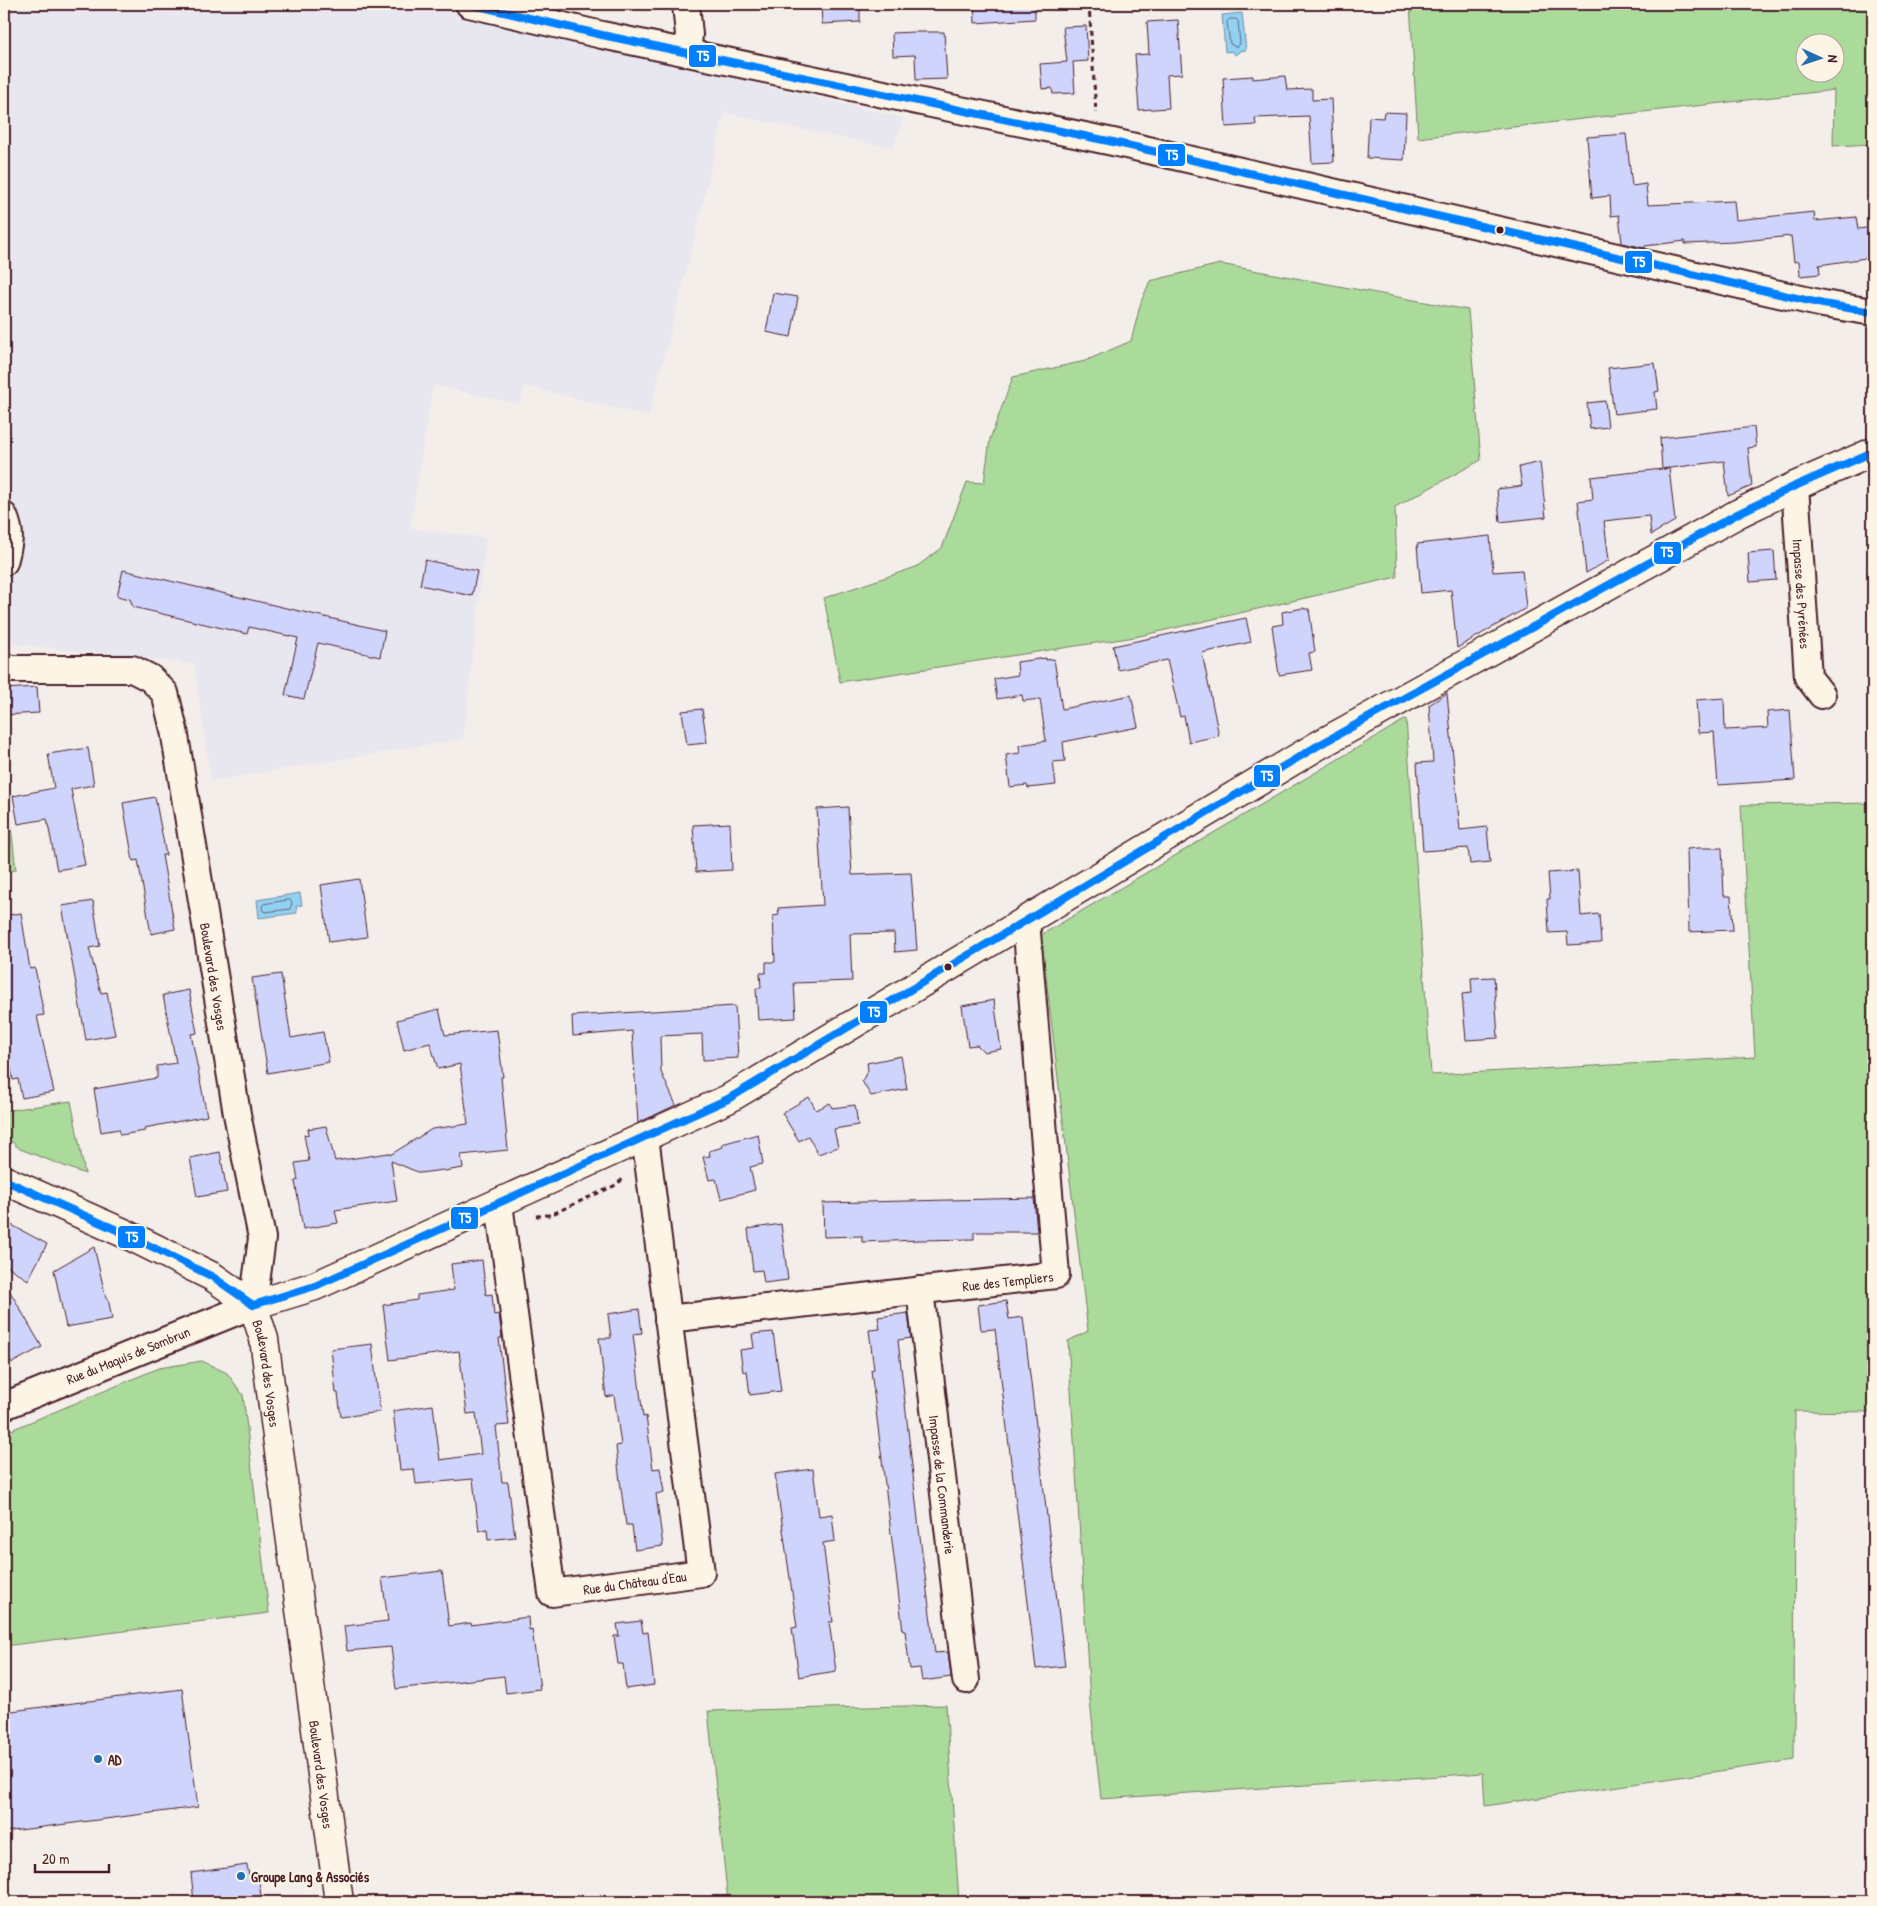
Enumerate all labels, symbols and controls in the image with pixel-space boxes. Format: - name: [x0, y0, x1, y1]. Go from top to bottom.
- north arrow: [1794, 32, 1844, 82]
- line badge: T5: [688, 44, 717, 68]
- text: T5: [696, 46, 709, 65]
- text: N: [1824, 54, 1843, 63]
- line badge: T5: [1157, 143, 1186, 167]
- text: T5: [1165, 145, 1178, 164]
- unlabelled marker: [1495, 225, 1505, 235]
- line badge: T5: [1624, 250, 1653, 274]
- text: T5: [1632, 252, 1645, 271]
- street label: Impasse des Pyrénées: [1789, 538, 1816, 649]
- line badge: T5: [1653, 541, 1682, 565]
- text: T5: [1660, 542, 1673, 561]
- line badge: T5: [1253, 764, 1281, 788]
- text: T5: [1260, 766, 1273, 785]
- street label: Boulevard des Vosges: [196, 921, 233, 1032]
- unlabelled marker: [943, 962, 953, 972]
- line badge: T5: [859, 1000, 888, 1024]
- text: T5: [867, 1002, 880, 1021]
- line badge: T5: [450, 1206, 479, 1230]
- text: T5: [458, 1208, 471, 1227]
- line badge: T5: [117, 1225, 146, 1249]
- text: T5: [125, 1227, 138, 1246]
- street label: Rue des Templiers: [961, 1266, 1054, 1295]
- street label: Boulevard des Vosges: [249, 1317, 285, 1428]
- street label: Rue du Maquis de Sombrun: [63, 1322, 193, 1389]
- street label: Impasse de la Commanderie: [925, 1414, 961, 1556]
- street label: Rue du Château d'Eau: [582, 1566, 688, 1598]
- street label: Boulevard des Vosges: [305, 1719, 339, 1830]
- place label: AD: [108, 1750, 122, 1769]
- marker: AD: [92, 1753, 104, 1765]
- scale bar: [35, 1841, 109, 1873]
- text: 20 m: [42, 1848, 69, 1869]
- place label: Groupe Lang & Associés: [251, 1867, 370, 1888]
- marker: Groupe Lang & Associés: [235, 1870, 247, 1882]

